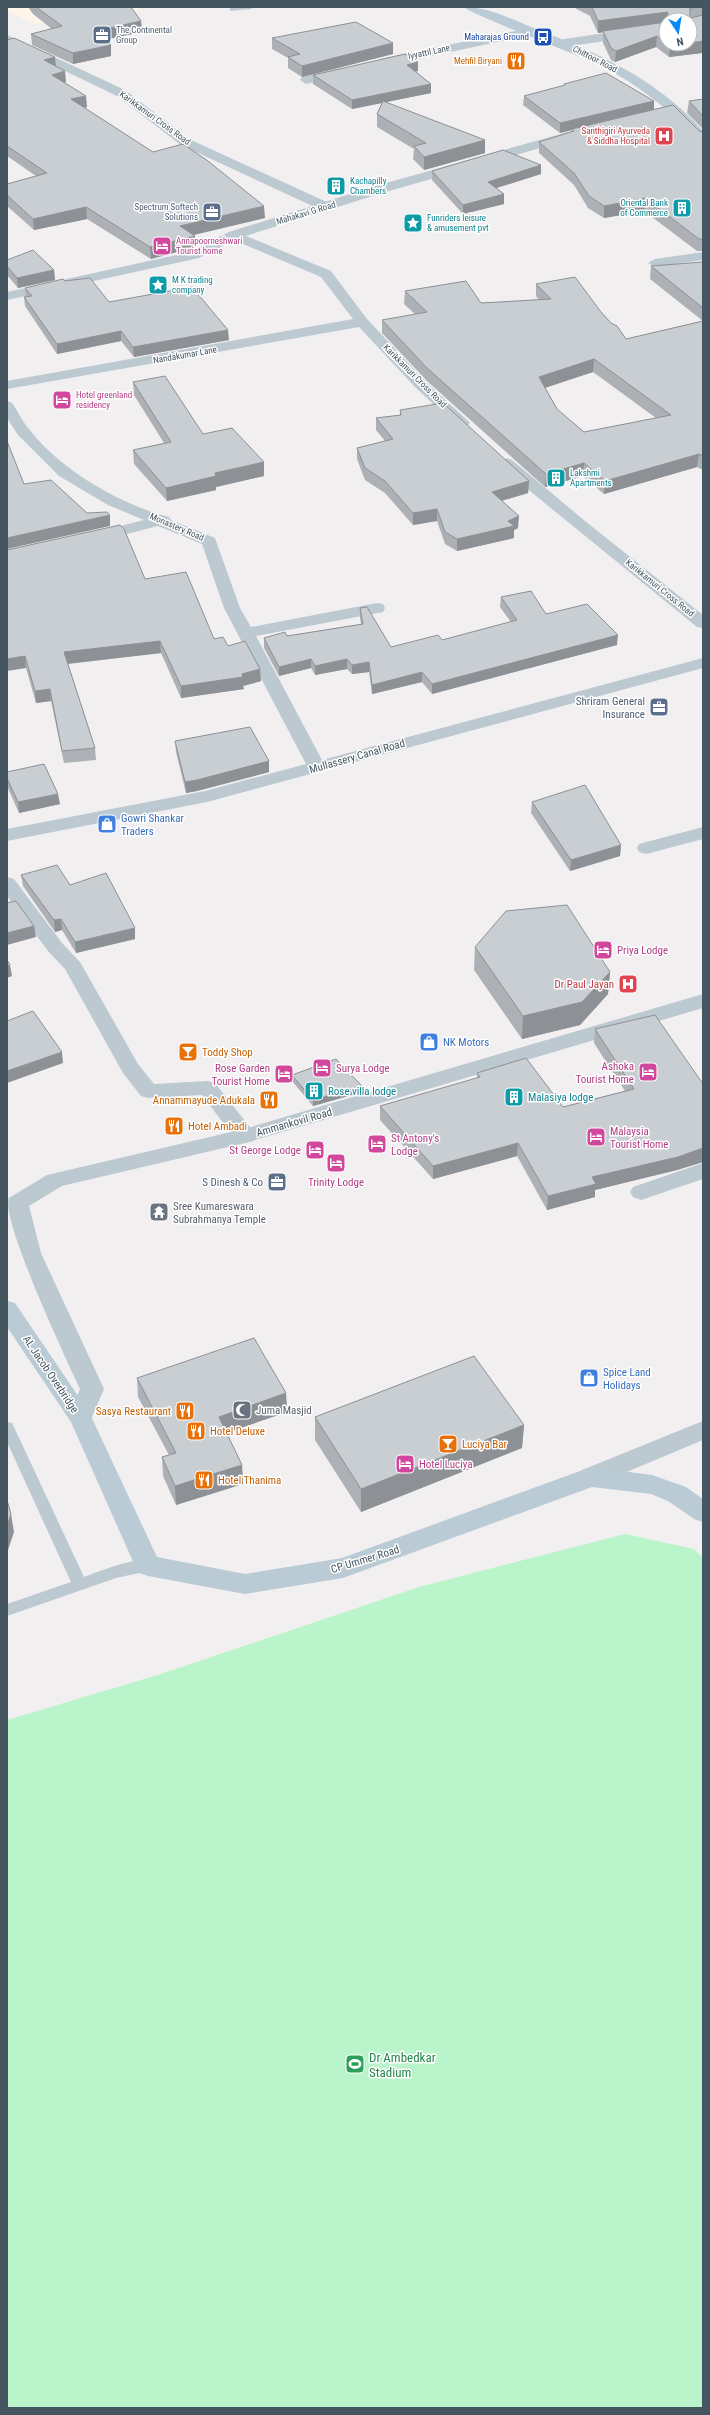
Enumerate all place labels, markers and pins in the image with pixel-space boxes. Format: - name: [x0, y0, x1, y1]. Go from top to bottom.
- office icon: The Continental Group: [91, 24, 113, 46]
- place label: The Continental Group: [116, 25, 172, 45]
- bus stop icon: Maharajas Ground: [532, 26, 554, 48]
- place label: Maharajas Ground: [464, 32, 529, 42]
- restaurant icon: Mehfil Biryani: [505, 50, 527, 72]
- place label: Mehfil Biryani: [454, 56, 502, 66]
- hospital icon: Santhigiri Ayurveda & Siddha Hospital: [653, 125, 675, 147]
- place label: Santhigiri Ayurveda & Siddha Hospital: [582, 126, 650, 146]
- building icon: Kachapilly Chambers: [325, 175, 347, 197]
- place label: Kachapilly Chambers: [350, 176, 387, 196]
- building icon: Oriental Bank of Commerce: [671, 197, 693, 219]
- place label: Oriental Bank of Commerce: [620, 198, 668, 218]
- office icon: Spectrum Softech Solutions: [201, 201, 223, 223]
- place label: Spectrum Softech Solutions: [135, 202, 198, 222]
- place icon: Funriders leisure & amusement pvt: [402, 212, 424, 234]
- place label: Funriders leisure & amusement pvt: [427, 213, 489, 233]
- hotel icon: Annapoorneshwari Tourist home: [151, 235, 173, 257]
- place label: Annapoorneshwari Tourist home: [176, 236, 242, 256]
- place icon: M K trading company: [147, 274, 169, 296]
- place label: M K trading company: [172, 275, 213, 295]
- hotel icon: Hotel greenland residency: [51, 389, 73, 411]
- place label: Hotel greenland residency: [76, 390, 132, 410]
- building icon: Lakshmi Apartments: [545, 467, 567, 489]
- place label: Lakshmi Apartments: [570, 468, 612, 488]
- place label: Shriram General Insurance: [576, 695, 645, 721]
- office icon: Shriram General Insurance: [648, 696, 670, 718]
- place label: Gowri Shankar Traders: [121, 812, 184, 838]
- shop icon: Gowri Shankar Traders: [96, 813, 118, 835]
- hotel icon: Priya Lodge: [592, 939, 614, 961]
- place label: Priya Lodge: [617, 944, 668, 957]
- hospital icon: Dr Paul Jayan: [617, 973, 639, 995]
- place label: Dr Paul Jayan: [555, 978, 614, 991]
- shop icon: NK Motors: [418, 1031, 440, 1053]
- place label: NK Motors: [443, 1036, 489, 1049]
- bar icon: Toddy Shop: [177, 1041, 199, 1063]
- place label: Toddy Shop: [202, 1046, 253, 1059]
- hotel icon: Surya Lodge: [311, 1057, 333, 1079]
- place label: Ashoka Tourist Home: [576, 1060, 634, 1086]
- hotel icon: Ashoka Tourist Home: [637, 1061, 659, 1083]
- place label: Rose Garden Tourist Home: [212, 1062, 270, 1088]
- place label: Surya Lodge: [336, 1062, 390, 1075]
- hotel icon: Rose Garden Tourist Home: [273, 1063, 295, 1085]
- building icon: Rose villa lodge: [303, 1080, 325, 1102]
- place label: Rose villa lodge: [328, 1085, 396, 1098]
- building icon: Malasiya lodge: [503, 1086, 525, 1108]
- restaurant icon: Annammayude Adukala: [258, 1089, 280, 1111]
- place label: Malasiya lodge: [528, 1091, 593, 1104]
- place label: Annammayude Adukala: [153, 1094, 255, 1107]
- restaurant icon: Hotel Ambadi: [163, 1115, 185, 1137]
- place label: Hotel Ambadi: [188, 1120, 247, 1133]
- place label: Malaysia Tourist Home: [610, 1125, 669, 1151]
- hotel icon: Malaysia Tourist Home: [585, 1126, 607, 1148]
- place label: St Antony's Lodge: [391, 1132, 439, 1158]
- hotel icon: St Antony's Lodge: [366, 1133, 388, 1155]
- hotel icon: St George Lodge: [304, 1139, 326, 1161]
- place label: St George Lodge: [229, 1144, 301, 1157]
- hotel icon: Trinity Lodge: [325, 1152, 347, 1174]
- office icon: S Dinesh & Co: [266, 1171, 288, 1193]
- place label: S Dinesh & Co: [202, 1176, 263, 1189]
- place label: Trinity Lodge: [308, 1176, 364, 1189]
- place label: Sree Kumareswara Subrahmanya Temple: [173, 1200, 266, 1226]
- temple icon: Sree Kumareswara Subrahmanya Temple: [148, 1201, 170, 1223]
- place label: Spice Land Holidays: [603, 1366, 651, 1392]
- shop icon: Spice Land Holidays: [578, 1367, 600, 1389]
- mosque icon: Juma Masjid: [231, 1399, 253, 1421]
- restaurant icon: Sasya Restaurant: [174, 1400, 196, 1422]
- place label: Juma Masjid: [256, 1404, 312, 1417]
- place label: Sasya Restaurant: [96, 1405, 171, 1418]
- restaurant icon: Hotel Deluxe: [185, 1420, 207, 1442]
- place label: Hotel Deluxe: [210, 1425, 265, 1438]
- bar icon: Luciya Bar: [437, 1433, 459, 1455]
- place label: Luciya Bar: [462, 1438, 507, 1451]
- hotel icon: Hotel Luciya: [394, 1453, 416, 1475]
- place label: Hotel Luciya: [419, 1458, 473, 1471]
- restaurant icon: Hotel Thanima: [193, 1469, 215, 1491]
- place label: Hotel Thanima: [218, 1474, 281, 1487]
- place label: Dr Ambedkar Stadium: [369, 2050, 436, 2080]
- sports icon: Dr Ambedkar Stadium: [344, 2053, 366, 2075]

